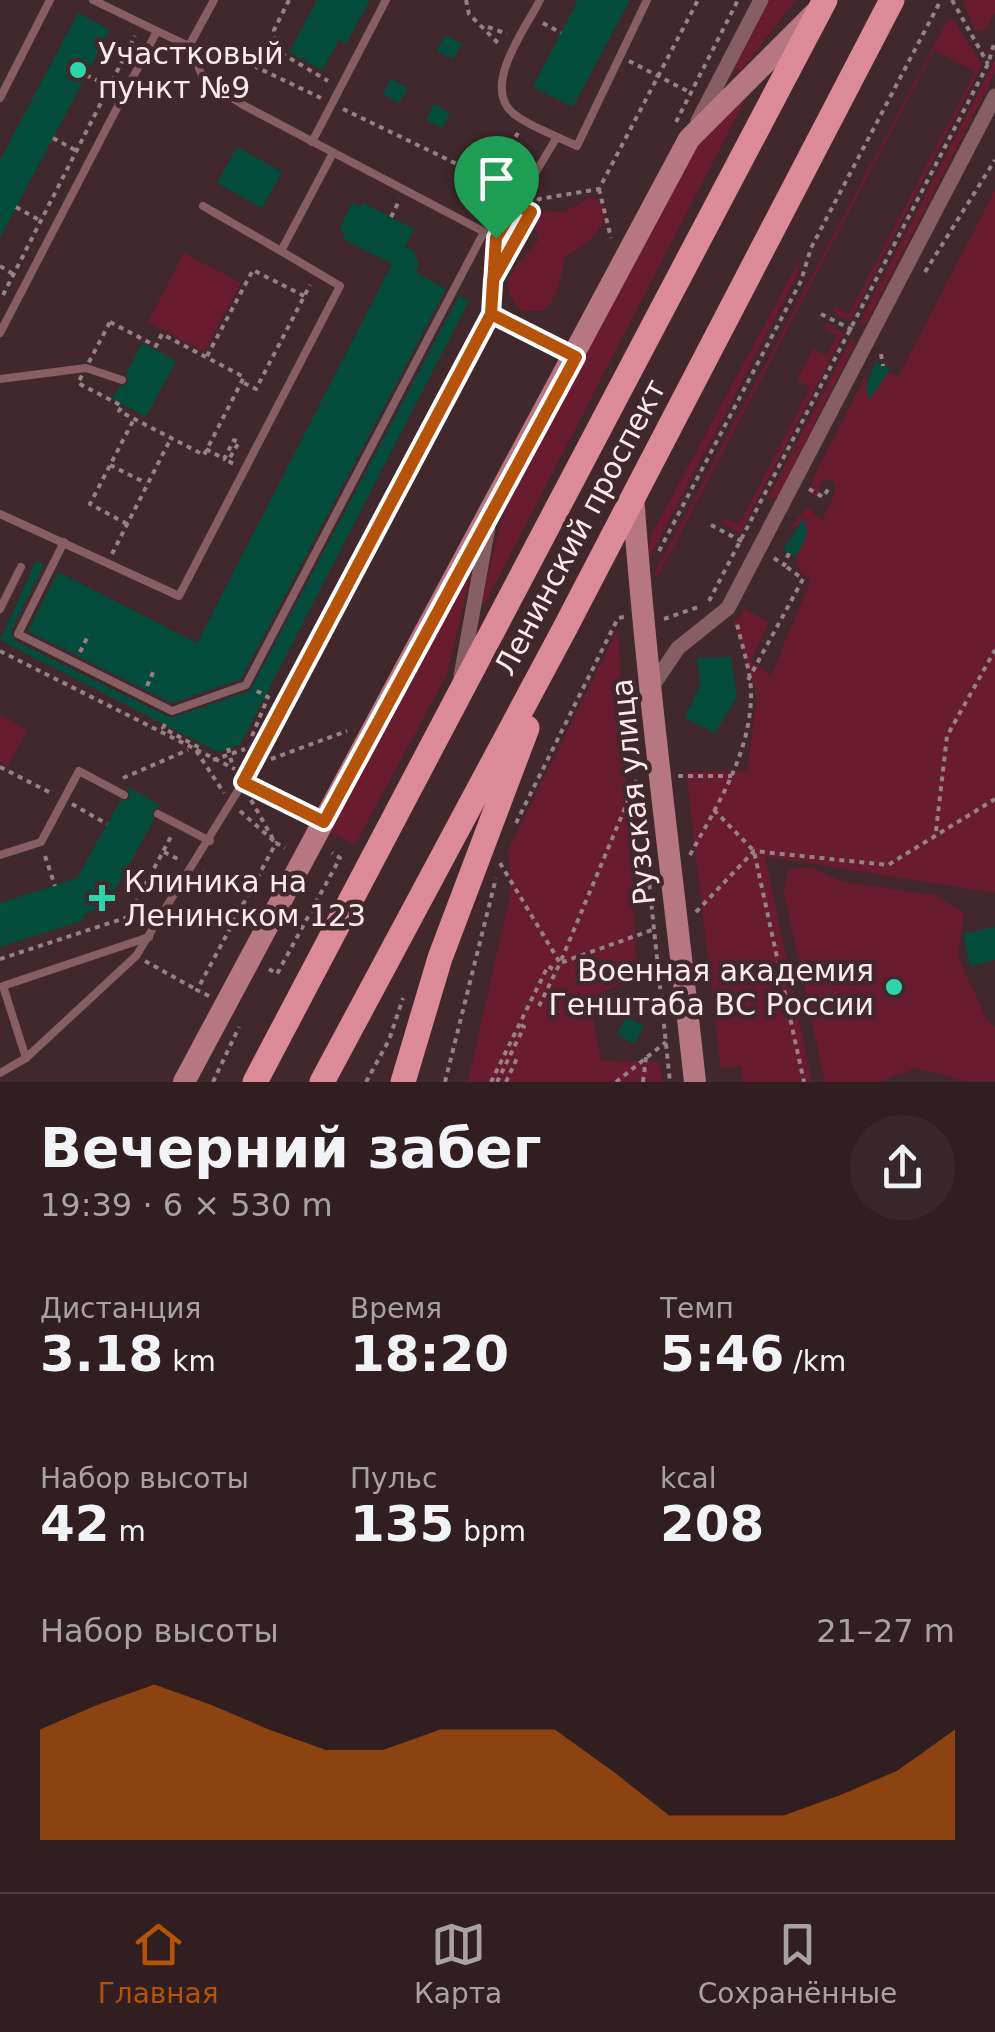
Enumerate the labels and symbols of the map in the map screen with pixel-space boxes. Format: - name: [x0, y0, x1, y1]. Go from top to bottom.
- place label: Участковый пункт №9: [98, 36, 284, 105]
- marker: Участковый пункт №9: [67, 59, 89, 81]
- pin: [454, 136, 539, 239]
- street label: Ленинский проспект: [487, 373, 673, 681]
- street label: Рузская улица: [604, 677, 662, 907]
- place label: Клиника на Ленинском 123: [124, 864, 366, 933]
- marker: Клиника на Ленинском 123: [89, 885, 115, 911]
- place label: Военная академия Генштаба ВС России: [548, 953, 874, 1022]
- marker: Военная академия Генштаба ВС России: [883, 976, 905, 998]

